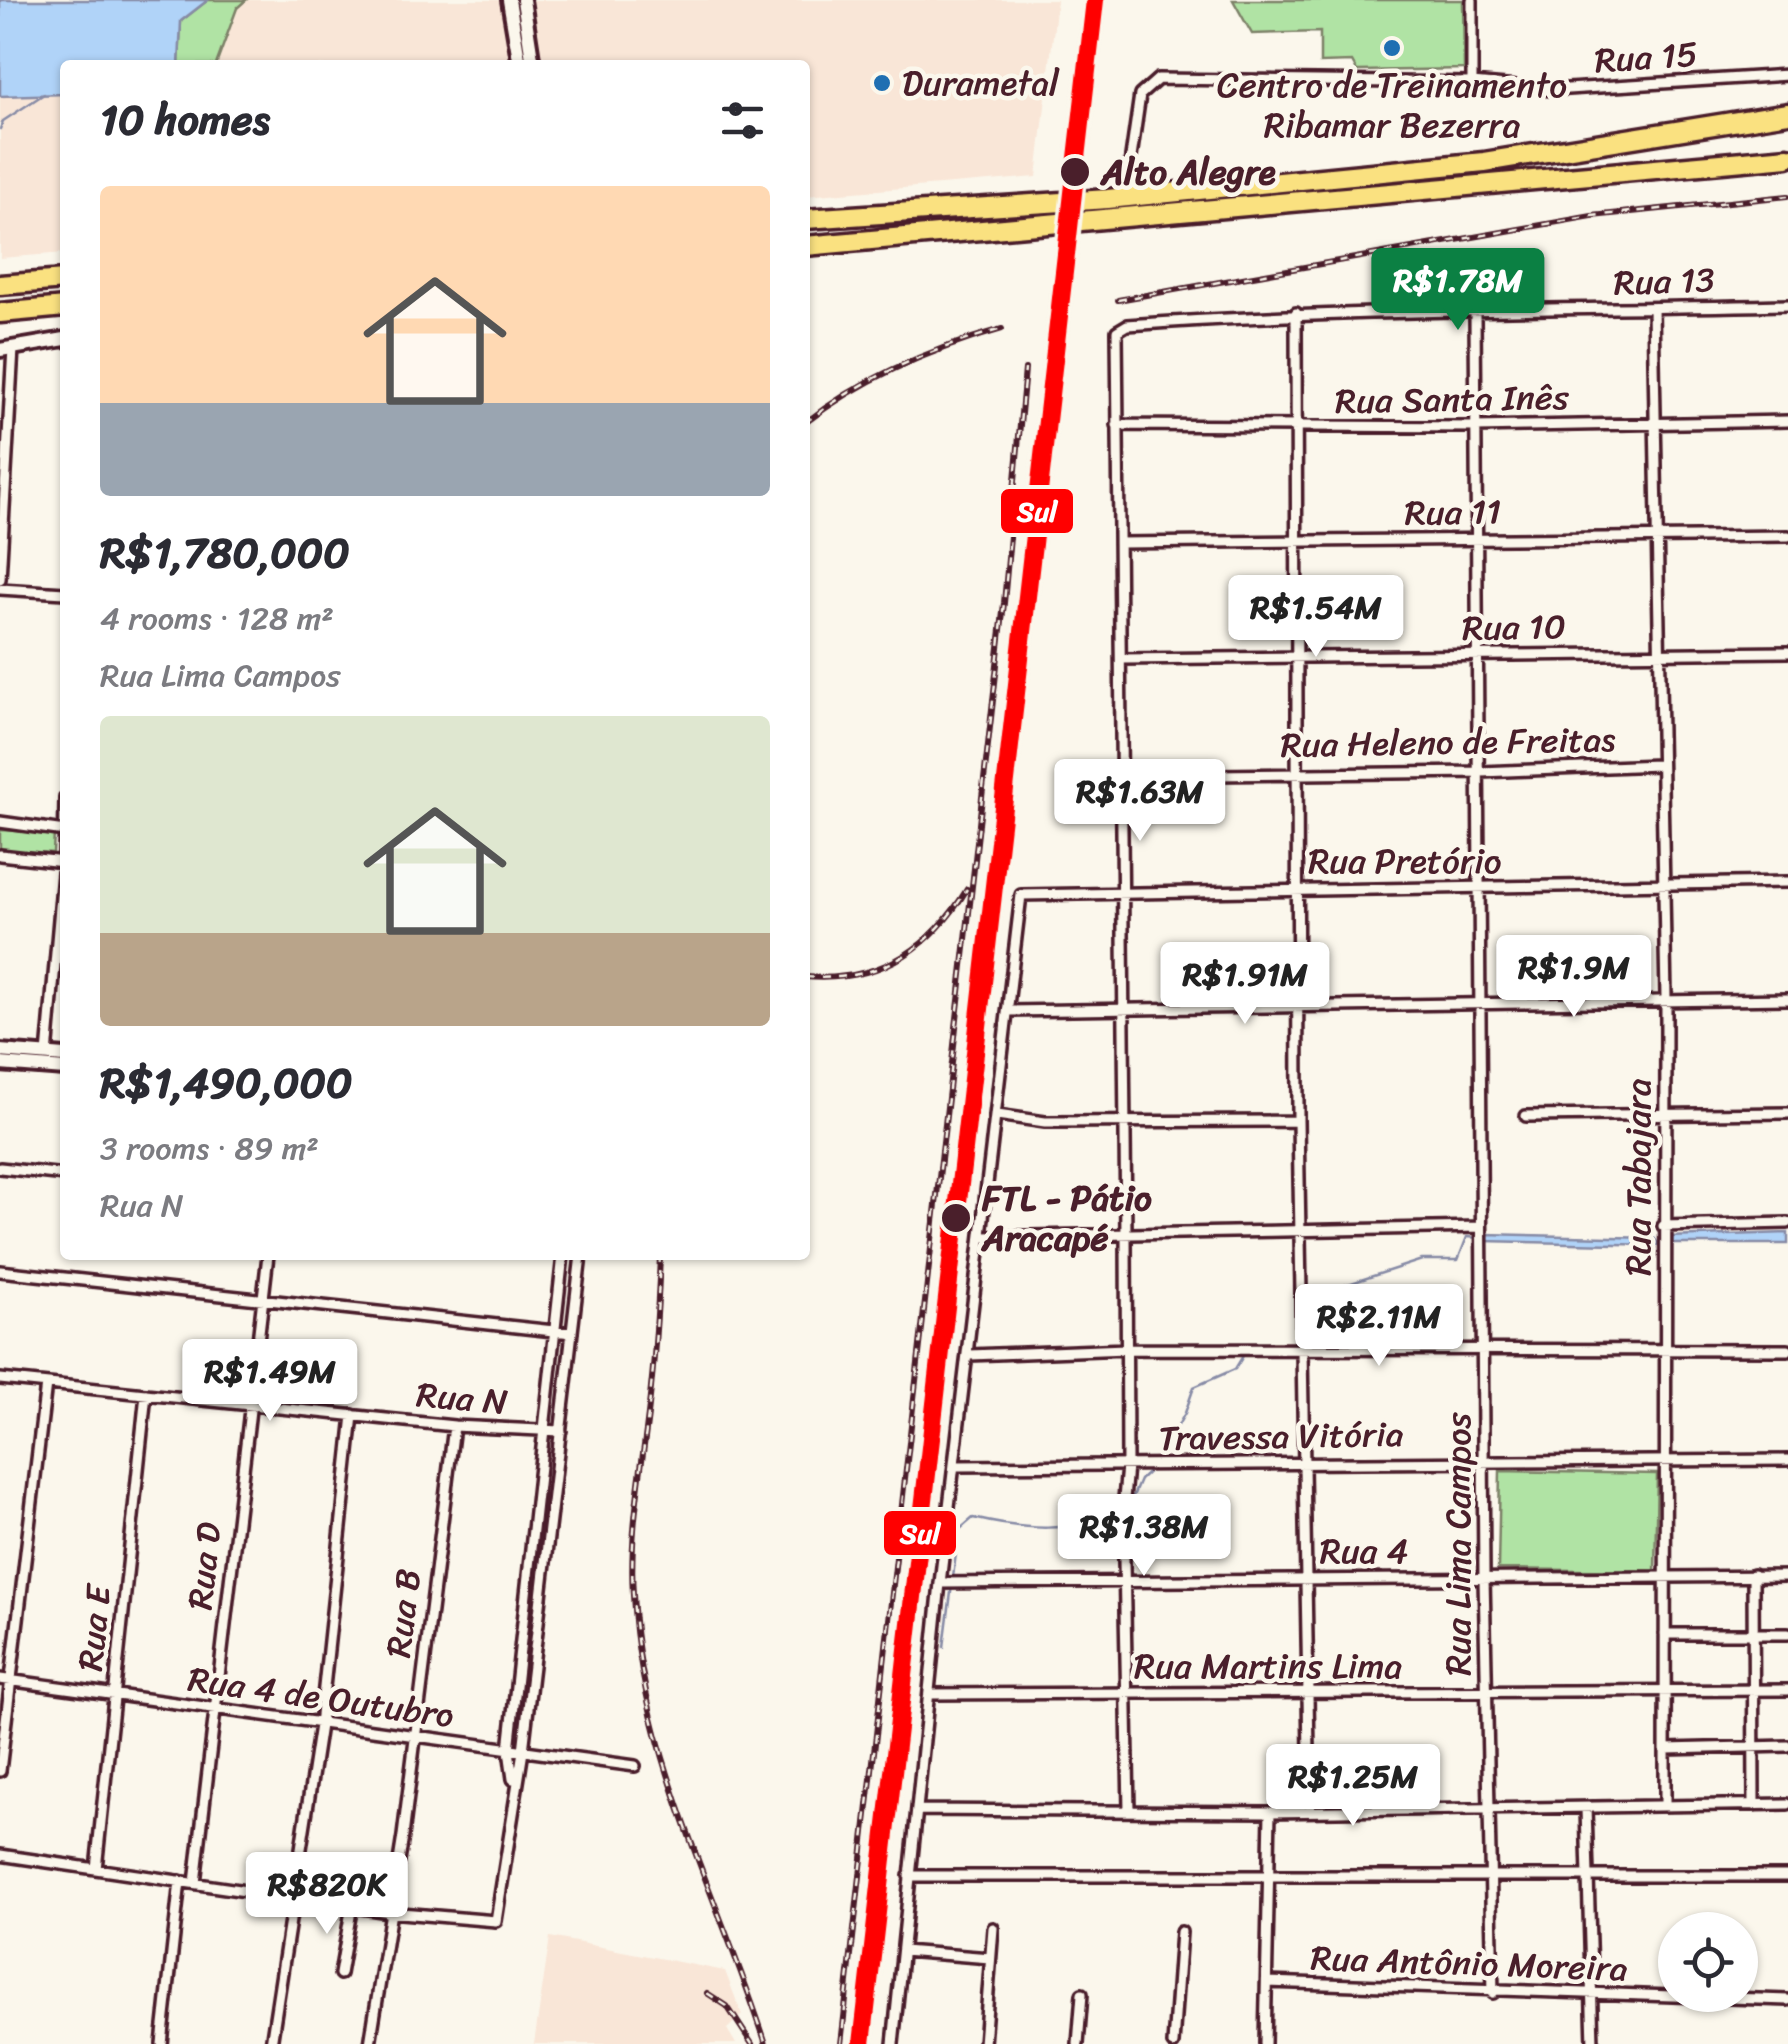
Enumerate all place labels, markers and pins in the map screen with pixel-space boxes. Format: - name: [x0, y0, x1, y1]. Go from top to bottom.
- marker: Centro de Treinamento Ribamar Bezerra: [1381, 37, 1403, 59]
- place label: Durametal: [902, 52, 1060, 114]
- place label: Centro de Treinamento Ribamar Bezerra: [1217, 54, 1567, 156]
- marker: Durametal: [871, 72, 893, 94]
- place label: Alto Alegre: [1099, 141, 1276, 203]
- marker: Alto Alegre: [1058, 155, 1092, 189]
- pin: R$1.78M: [1366, 248, 1550, 333]
- pin: R$1.54M: [1224, 575, 1408, 660]
- pin: R$1.63M: [1048, 759, 1232, 844]
- pin: R$1.9M: [1493, 935, 1655, 1020]
- pin: R$1.91M: [1153, 942, 1337, 1027]
- place label: FTL - Pátio Aracapé: [980, 1167, 1152, 1269]
- marker: FTL - Pátio Aracapé: [939, 1201, 973, 1235]
- pin: R$2.11M: [1287, 1284, 1471, 1369]
- pin: R$1.49M: [178, 1339, 362, 1424]
- pin: R$1.38M: [1052, 1494, 1236, 1579]
- pin: R$1.25M: [1261, 1744, 1445, 1829]
- pin: R$820K: [246, 1852, 408, 1937]

